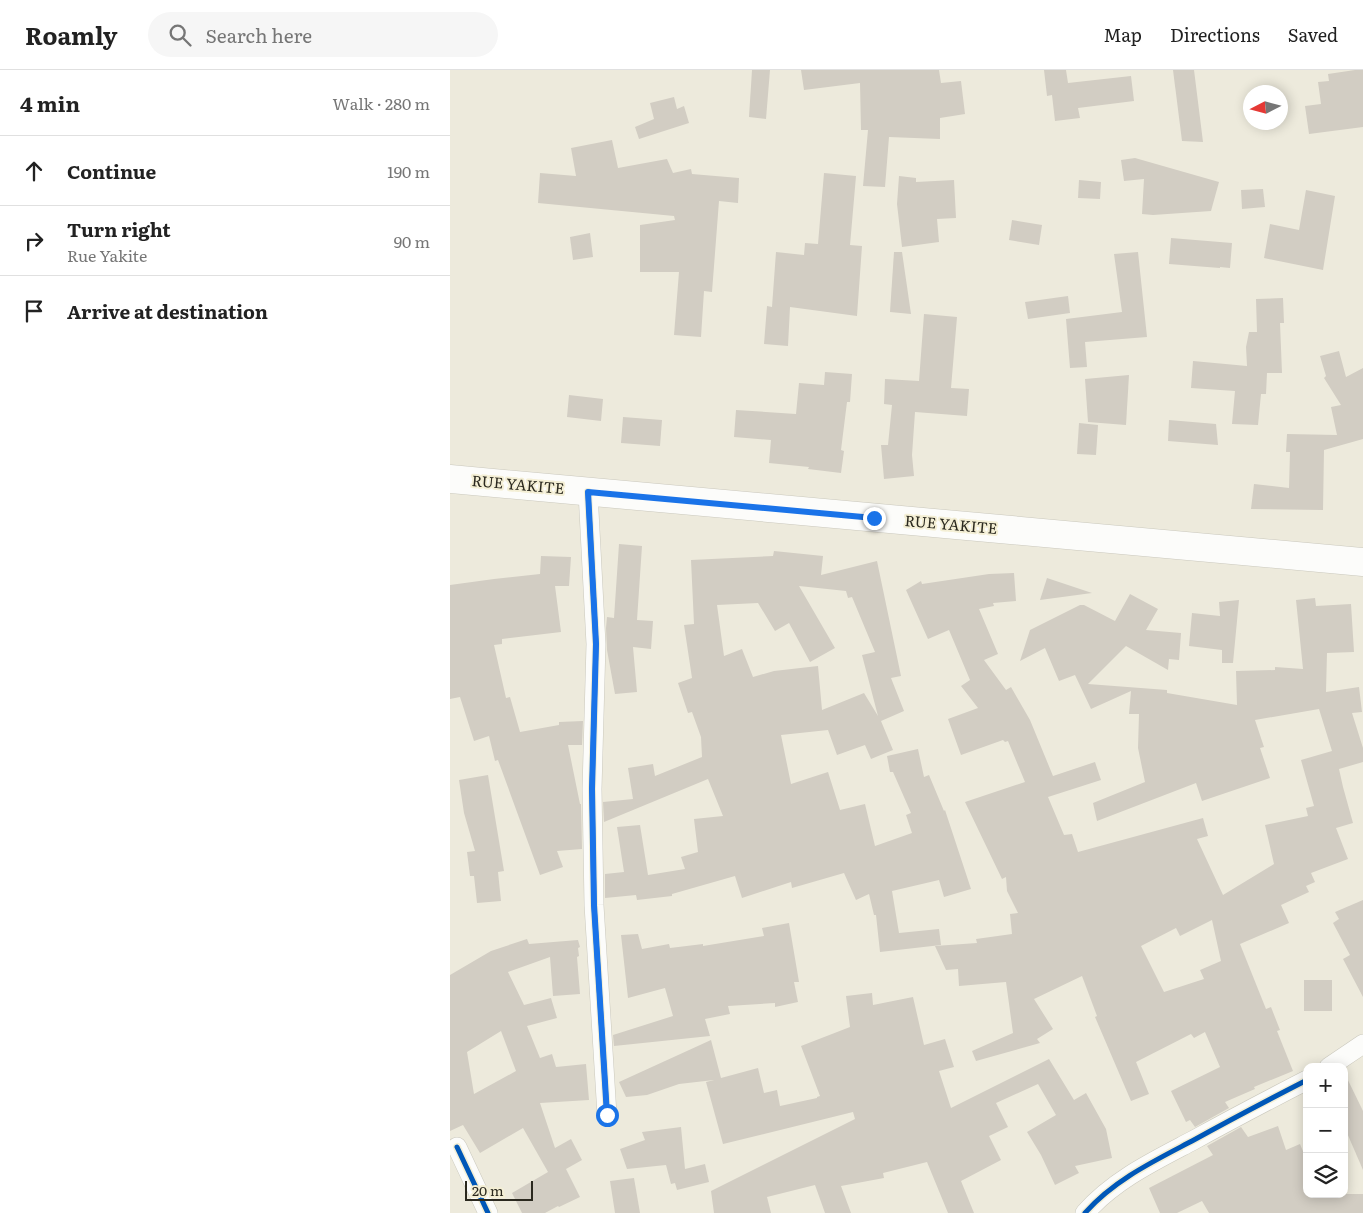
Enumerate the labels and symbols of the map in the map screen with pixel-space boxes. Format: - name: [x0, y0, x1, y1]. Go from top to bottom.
- north arrow: [1243, 85, 1288, 130]
- street label: RUE YAKITE: [471, 468, 565, 499]
- route end: [863, 507, 886, 530]
- street label: RUE YAKITE: [904, 508, 998, 539]
- route start: [596, 1104, 619, 1127]
- scale bar: [465, 1178, 532, 1201]

